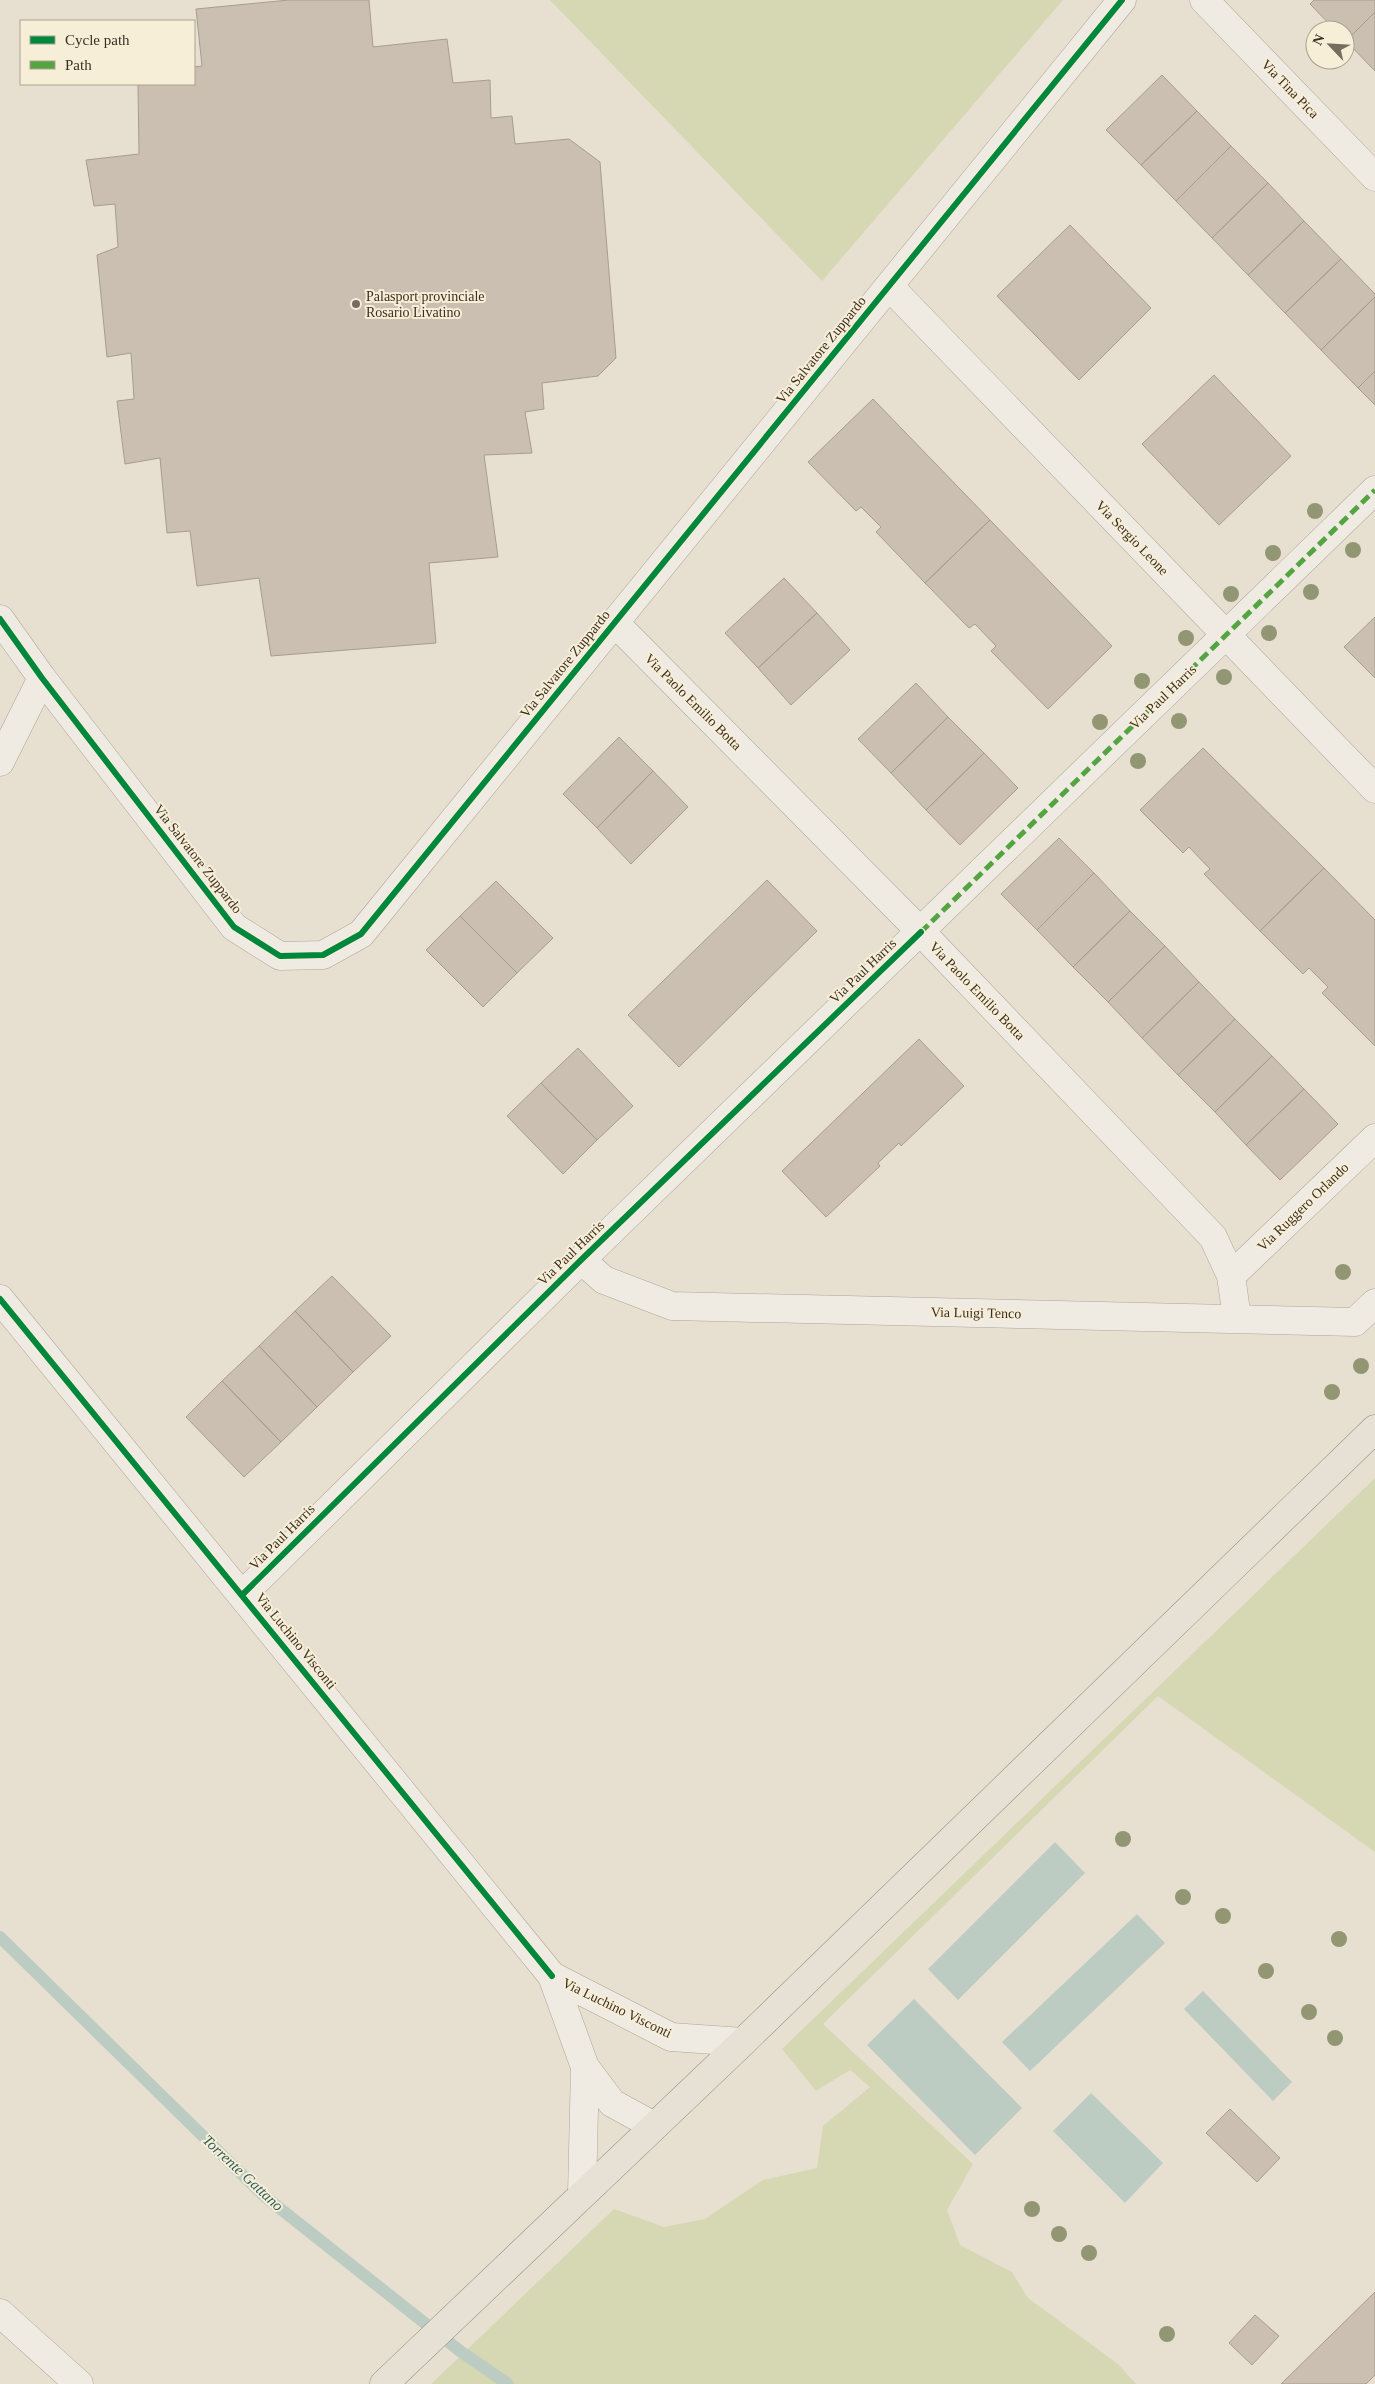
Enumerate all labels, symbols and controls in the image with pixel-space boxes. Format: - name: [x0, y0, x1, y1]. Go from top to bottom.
- legend: [20, 20, 195, 85]
- north arrow: [1305, 20, 1355, 70]
- text: Cycle path: [65, 32, 130, 48]
- text: N: [1310, 32, 1328, 47]
- text: Path: [65, 57, 92, 73]
- street label: Via Tina Pica: [1258, 57, 1322, 122]
- place label: Palasport provinciale Rosario Livatino: [366, 289, 485, 320]
- street label: Via Salvatore Zuppardo: [773, 293, 869, 407]
- marker: Palasport provinciale Rosario Livatino: [350, 298, 362, 310]
- street label: Via Sergio Leone: [1093, 498, 1171, 578]
- street label: Via Salvatore Zuppardo: [517, 607, 613, 721]
- street label: Via Paolo Emilio Botta: [642, 651, 745, 754]
- street label: Via Paul Harris: [1127, 662, 1199, 732]
- street label: Via Salvatore Zuppardo: [151, 802, 245, 916]
- street label: Via Paul Harris: [827, 936, 899, 1006]
- street label: Via Paolo Emilio Botta: [926, 939, 1028, 1044]
- street label: Via Ruggero Orlando: [1254, 1160, 1352, 1254]
- street label: Via Paul Harris: [535, 1218, 607, 1288]
- street label: Via Luigi Tenco: [931, 1305, 1021, 1321]
- street label: Via Paul Harris: [246, 1501, 318, 1573]
- street label: Via Luchino Visconti: [253, 1590, 339, 1692]
- street label: Via Luchino Visconti: [560, 1975, 674, 2041]
- water label: Torrente Gattano: [200, 2132, 287, 2214]

